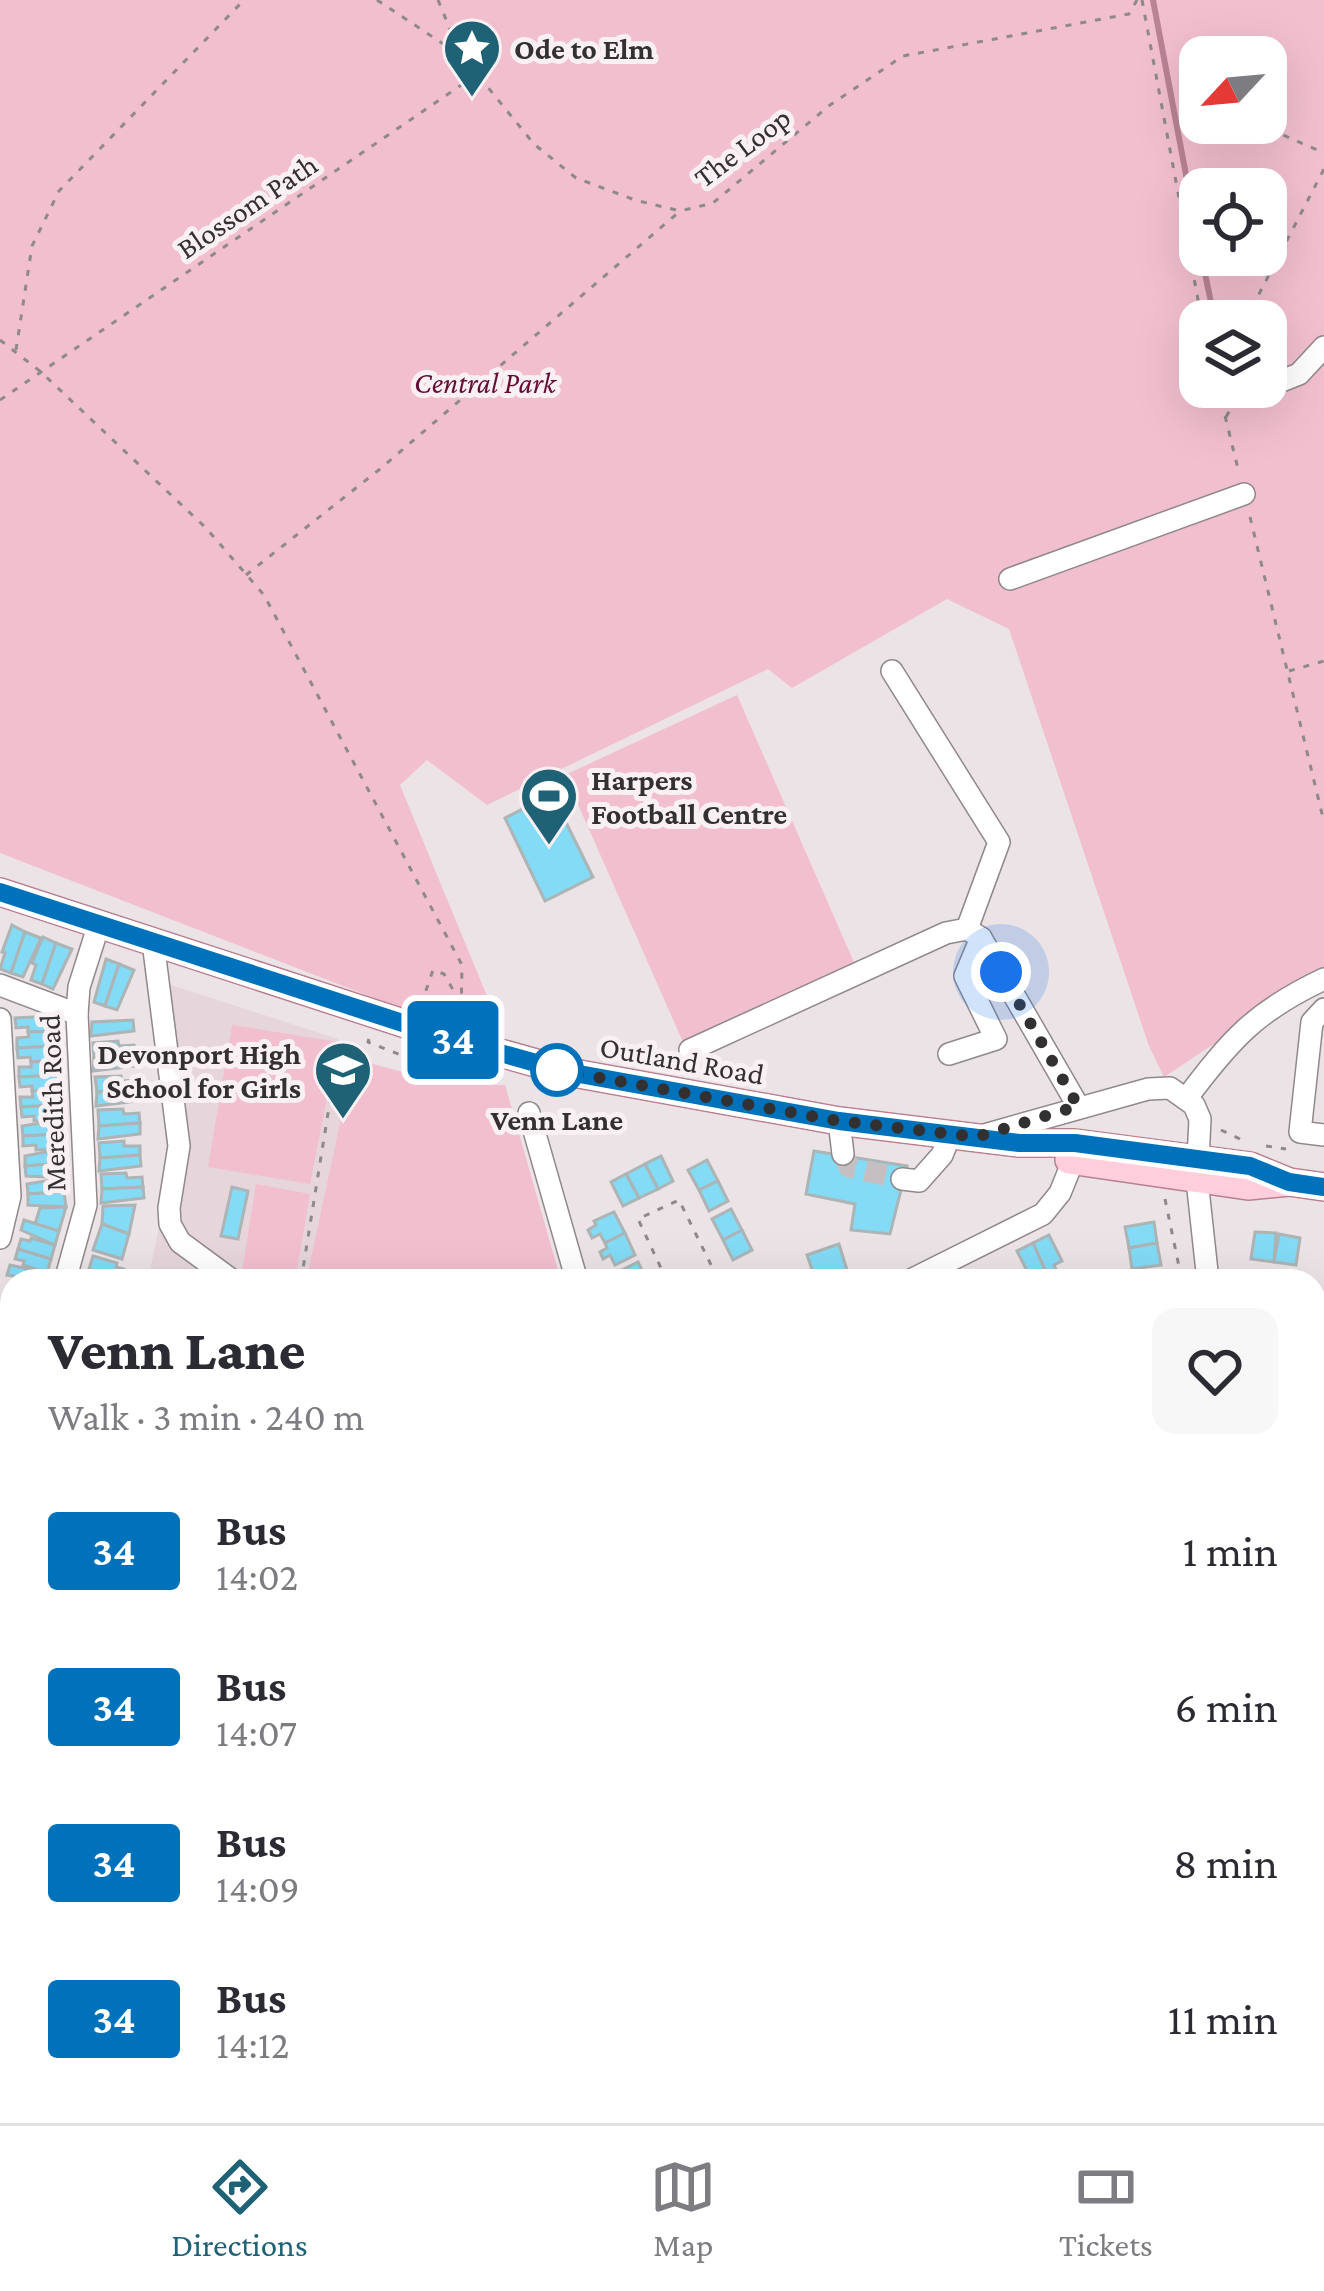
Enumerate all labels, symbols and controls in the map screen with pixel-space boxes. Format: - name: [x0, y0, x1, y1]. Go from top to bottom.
- place icon: Ode to Elm: [441, 17, 503, 99]
- place label: Ode to Elm: [514, 32, 654, 65]
- north arrow: [1179, 36, 1287, 144]
- map controls: [1179, 36, 1287, 408]
- street label: The Loop: [687, 100, 797, 195]
- street label: Blossom Path: [171, 147, 323, 265]
- button: locate: [1179, 168, 1287, 276]
- button: layers: [1179, 300, 1287, 408]
- park label: Central Park: [414, 366, 558, 399]
- place label: Harpers Football Centre: [591, 763, 787, 830]
- sports icon: Harpers Football Centre: [518, 765, 580, 847]
- your location: [971, 942, 1031, 1002]
- line badge: 34: [399, 1001, 507, 1079]
- street label: Meredith Road: [32, 1014, 72, 1192]
- text: 34: [431, 1016, 475, 1063]
- street label: Outland Road: [597, 1029, 767, 1091]
- place label: Devonport High School for Girls: [97, 1037, 301, 1104]
- school or university icon: Devonport High School for Girls: [312, 1039, 374, 1121]
- marker: Venn Lane: [532, 1045, 582, 1095]
- place label: Venn Lane: [490, 1103, 623, 1136]
- button: heart: [1152, 1308, 1278, 1434]
- text: Venn Lane: [48, 1318, 306, 1381]
- text: Walk · 3 min · 240 m: [48, 1395, 365, 1438]
- text: Bus: [216, 1505, 286, 1555]
- text: 1 min: [1183, 1526, 1278, 1576]
- text: 34: [92, 1527, 136, 1574]
- text: 14:02: [216, 1555, 298, 1598]
- text: Bus: [216, 1661, 286, 1711]
- text: 6 min: [1175, 1682, 1278, 1732]
- text: 34: [92, 1683, 136, 1730]
- text: 14:07: [216, 1711, 297, 1754]
- text: Bus: [216, 1817, 286, 1867]
- text: 8 min: [1173, 1838, 1278, 1888]
- text: 34: [92, 1839, 136, 1886]
- text: 14:09: [216, 1867, 300, 1910]
- text: Bus: [216, 1973, 286, 2023]
- text: 11 min: [1168, 1994, 1278, 2044]
- text: 34: [92, 1995, 136, 2042]
- text: 14:12: [216, 2023, 289, 2066]
- tab: Directions: [171, 2154, 308, 2263]
- tab: Map: [650, 2154, 716, 2263]
- tab: Tickets: [1059, 2154, 1153, 2263]

